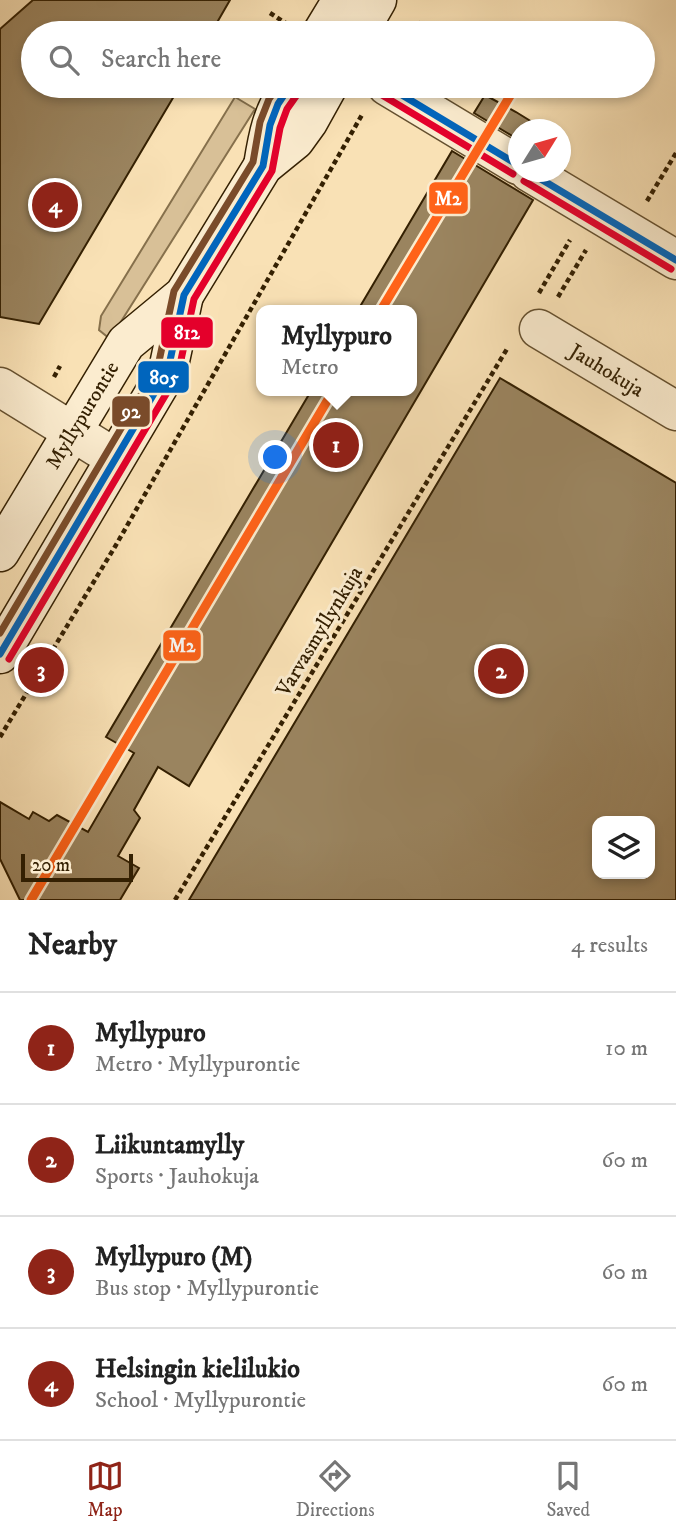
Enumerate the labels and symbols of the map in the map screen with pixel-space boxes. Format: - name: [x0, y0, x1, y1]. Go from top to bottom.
- north arrow: [508, 119, 571, 182]
- pin: 4: [32, 179, 78, 231]
- line badge: M2: [428, 181, 469, 215]
- text: M2: [435, 188, 462, 211]
- line badge: 812: [160, 316, 214, 349]
- text: 812: [174, 322, 201, 345]
- street label: Jauhokuja: [563, 337, 649, 403]
- street label: Myllypurontie: [41, 357, 125, 474]
- line badge: 805: [137, 360, 190, 394]
- text: 805: [149, 367, 179, 390]
- line badge: 92: [111, 395, 151, 428]
- text: 92: [120, 401, 141, 424]
- pin: 1: [313, 419, 359, 471]
- your location: [258, 440, 292, 474]
- street label: Varvasmyllynkuja: [270, 562, 369, 702]
- line badge: M2: [162, 629, 202, 662]
- text: M2: [169, 635, 196, 658]
- pin: 3: [18, 644, 64, 696]
- pin: 2: [478, 645, 524, 697]
- scale bar: [21, 851, 133, 883]

